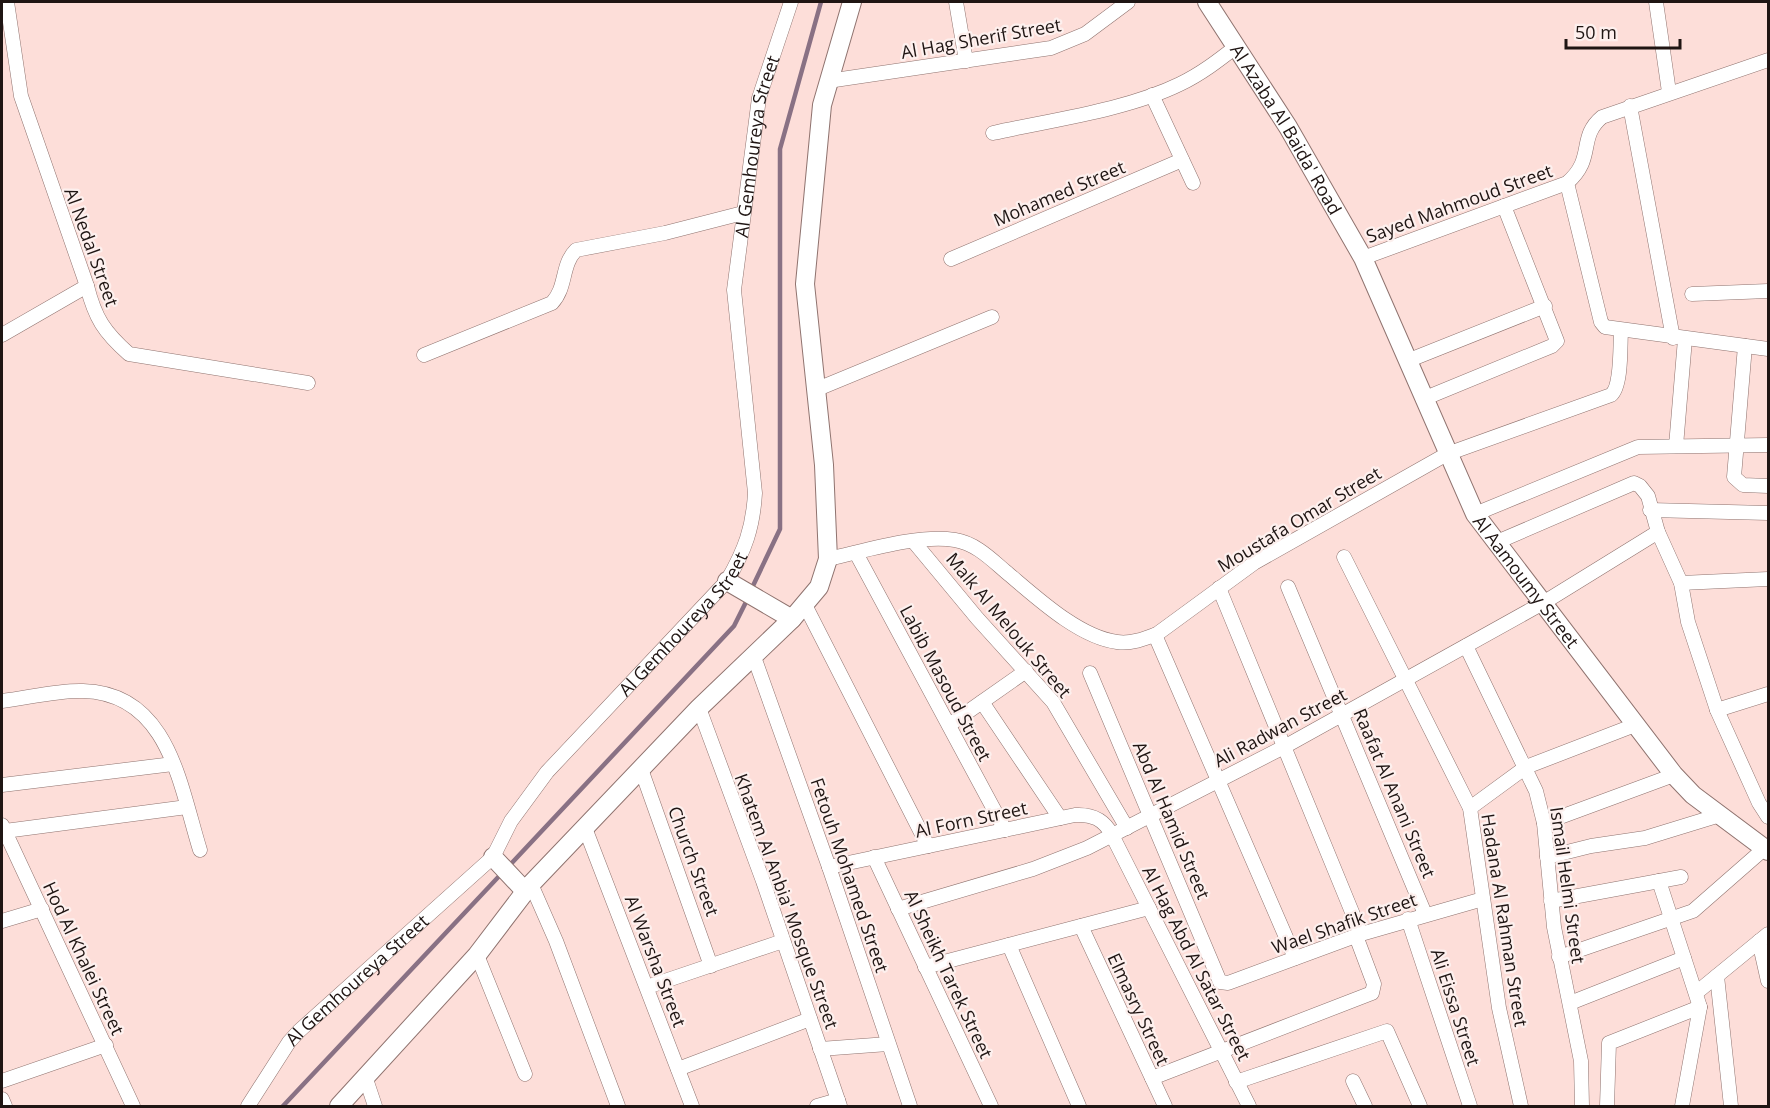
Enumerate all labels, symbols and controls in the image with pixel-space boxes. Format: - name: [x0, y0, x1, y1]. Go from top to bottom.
- street label: Al Hag Sherif Street: [899, 12, 1063, 64]
- scale bar: [1566, 12, 1680, 50]
- text: 50 m: [1575, 20, 1617, 44]
- street label: Al Azaba Al Baida' Road: [1225, 39, 1348, 219]
- street label: Al Gemhoureya Street: [729, 52, 784, 239]
- street label: Mohamed Street: [990, 154, 1128, 232]
- street label: Sayed Mahmoud Street: [1363, 158, 1555, 248]
- street label: Al Nedal Street: [59, 184, 125, 310]
- street label: Moustafa Omar Street: [1213, 461, 1385, 577]
- street label: Al Aamoumy Street: [1468, 510, 1585, 653]
- street label: Malk Al Melouk Street: [941, 547, 1077, 703]
- street label: Al Gemhoureya Street: [613, 548, 752, 701]
- street label: Labib Masoud Street: [895, 601, 997, 765]
- street label: Ali Radwan Street: [1209, 682, 1351, 772]
- street label: Raafat Al Anani Street: [1348, 705, 1442, 881]
- street label: Abd Al Hamid Street: [1128, 737, 1216, 903]
- street label: Khatem Al Anbia' Mosque Street: [730, 770, 844, 1032]
- street label: Fetouh Mohamed Street: [805, 775, 895, 975]
- street label: Al Forn Street: [913, 795, 1029, 843]
- street label: Church Street: [663, 803, 725, 919]
- street label: Ismail Helmi Street: [1545, 805, 1591, 965]
- street label: Hadana Al Rahman Street: [1476, 812, 1534, 1028]
- street label: Al Hag Abd Al Satar Street: [1137, 861, 1257, 1065]
- street label: Hod Al Khalei Street: [38, 877, 130, 1039]
- street label: Al Sheikh Tarek Street: [899, 886, 999, 1062]
- street label: Wael Shafik Street: [1268, 887, 1420, 959]
- street label: Al Warsha Street: [620, 892, 692, 1030]
- street label: Al Gemhoureya Street: [280, 909, 433, 1050]
- street label: Ali Eissa Street: [1426, 945, 1486, 1069]
- street label: Elmasry Street: [1103, 949, 1175, 1069]

